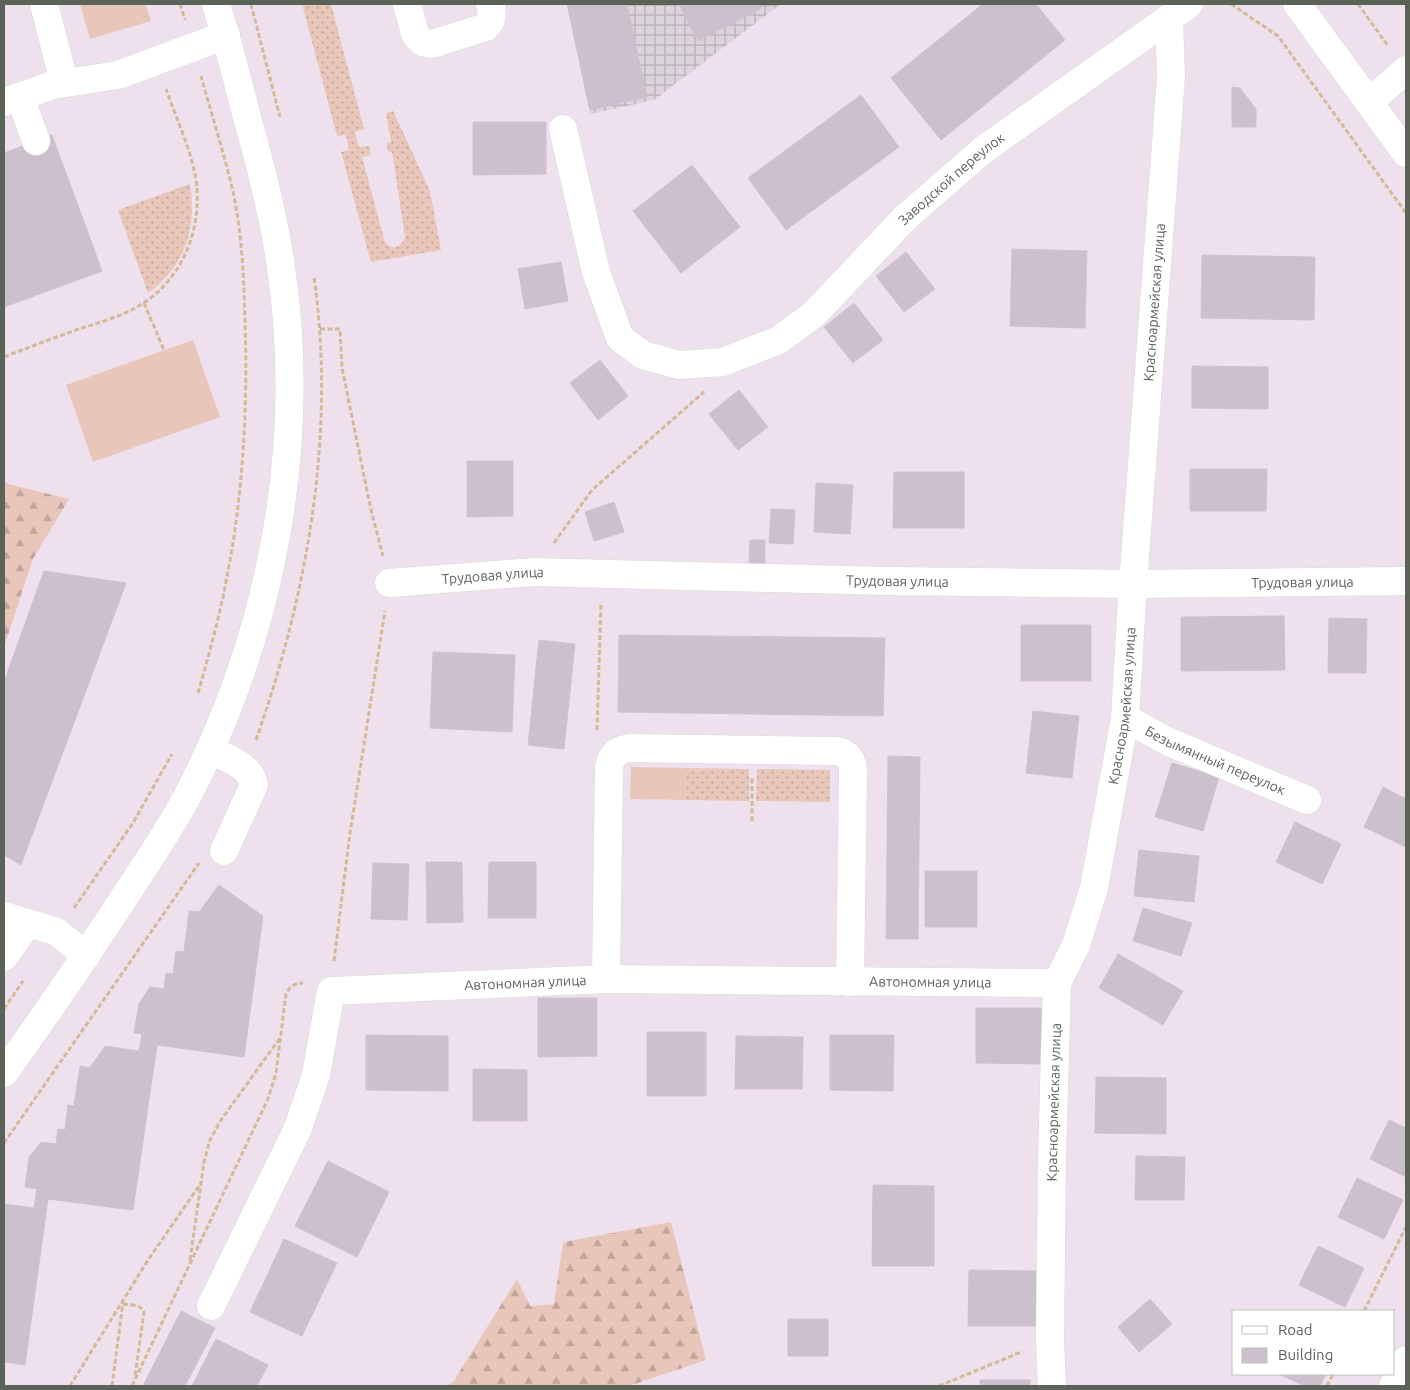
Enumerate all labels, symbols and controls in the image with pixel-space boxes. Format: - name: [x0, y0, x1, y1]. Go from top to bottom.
- street label: Заводской переулок: [895, 129, 1008, 228]
- street label: Красноармейская улица: [1140, 223, 1168, 382]
- street label: Трудовая улица: [441, 564, 544, 587]
- street label: Трудовая улица: [846, 572, 949, 590]
- street label: Трудовая улица: [1251, 574, 1354, 591]
- street label: Красноармейская улица: [1105, 627, 1138, 786]
- street label: Безымянный переулок: [1142, 723, 1288, 798]
- street label: Автономная улица: [464, 972, 587, 993]
- street label: Автономная улица: [869, 973, 992, 990]
- street label: Красноармейская улица: [1044, 1023, 1064, 1181]
- legend: [1232, 1310, 1395, 1375]
- text: Road: [1278, 1321, 1313, 1338]
- text: Building: [1278, 1346, 1333, 1363]

